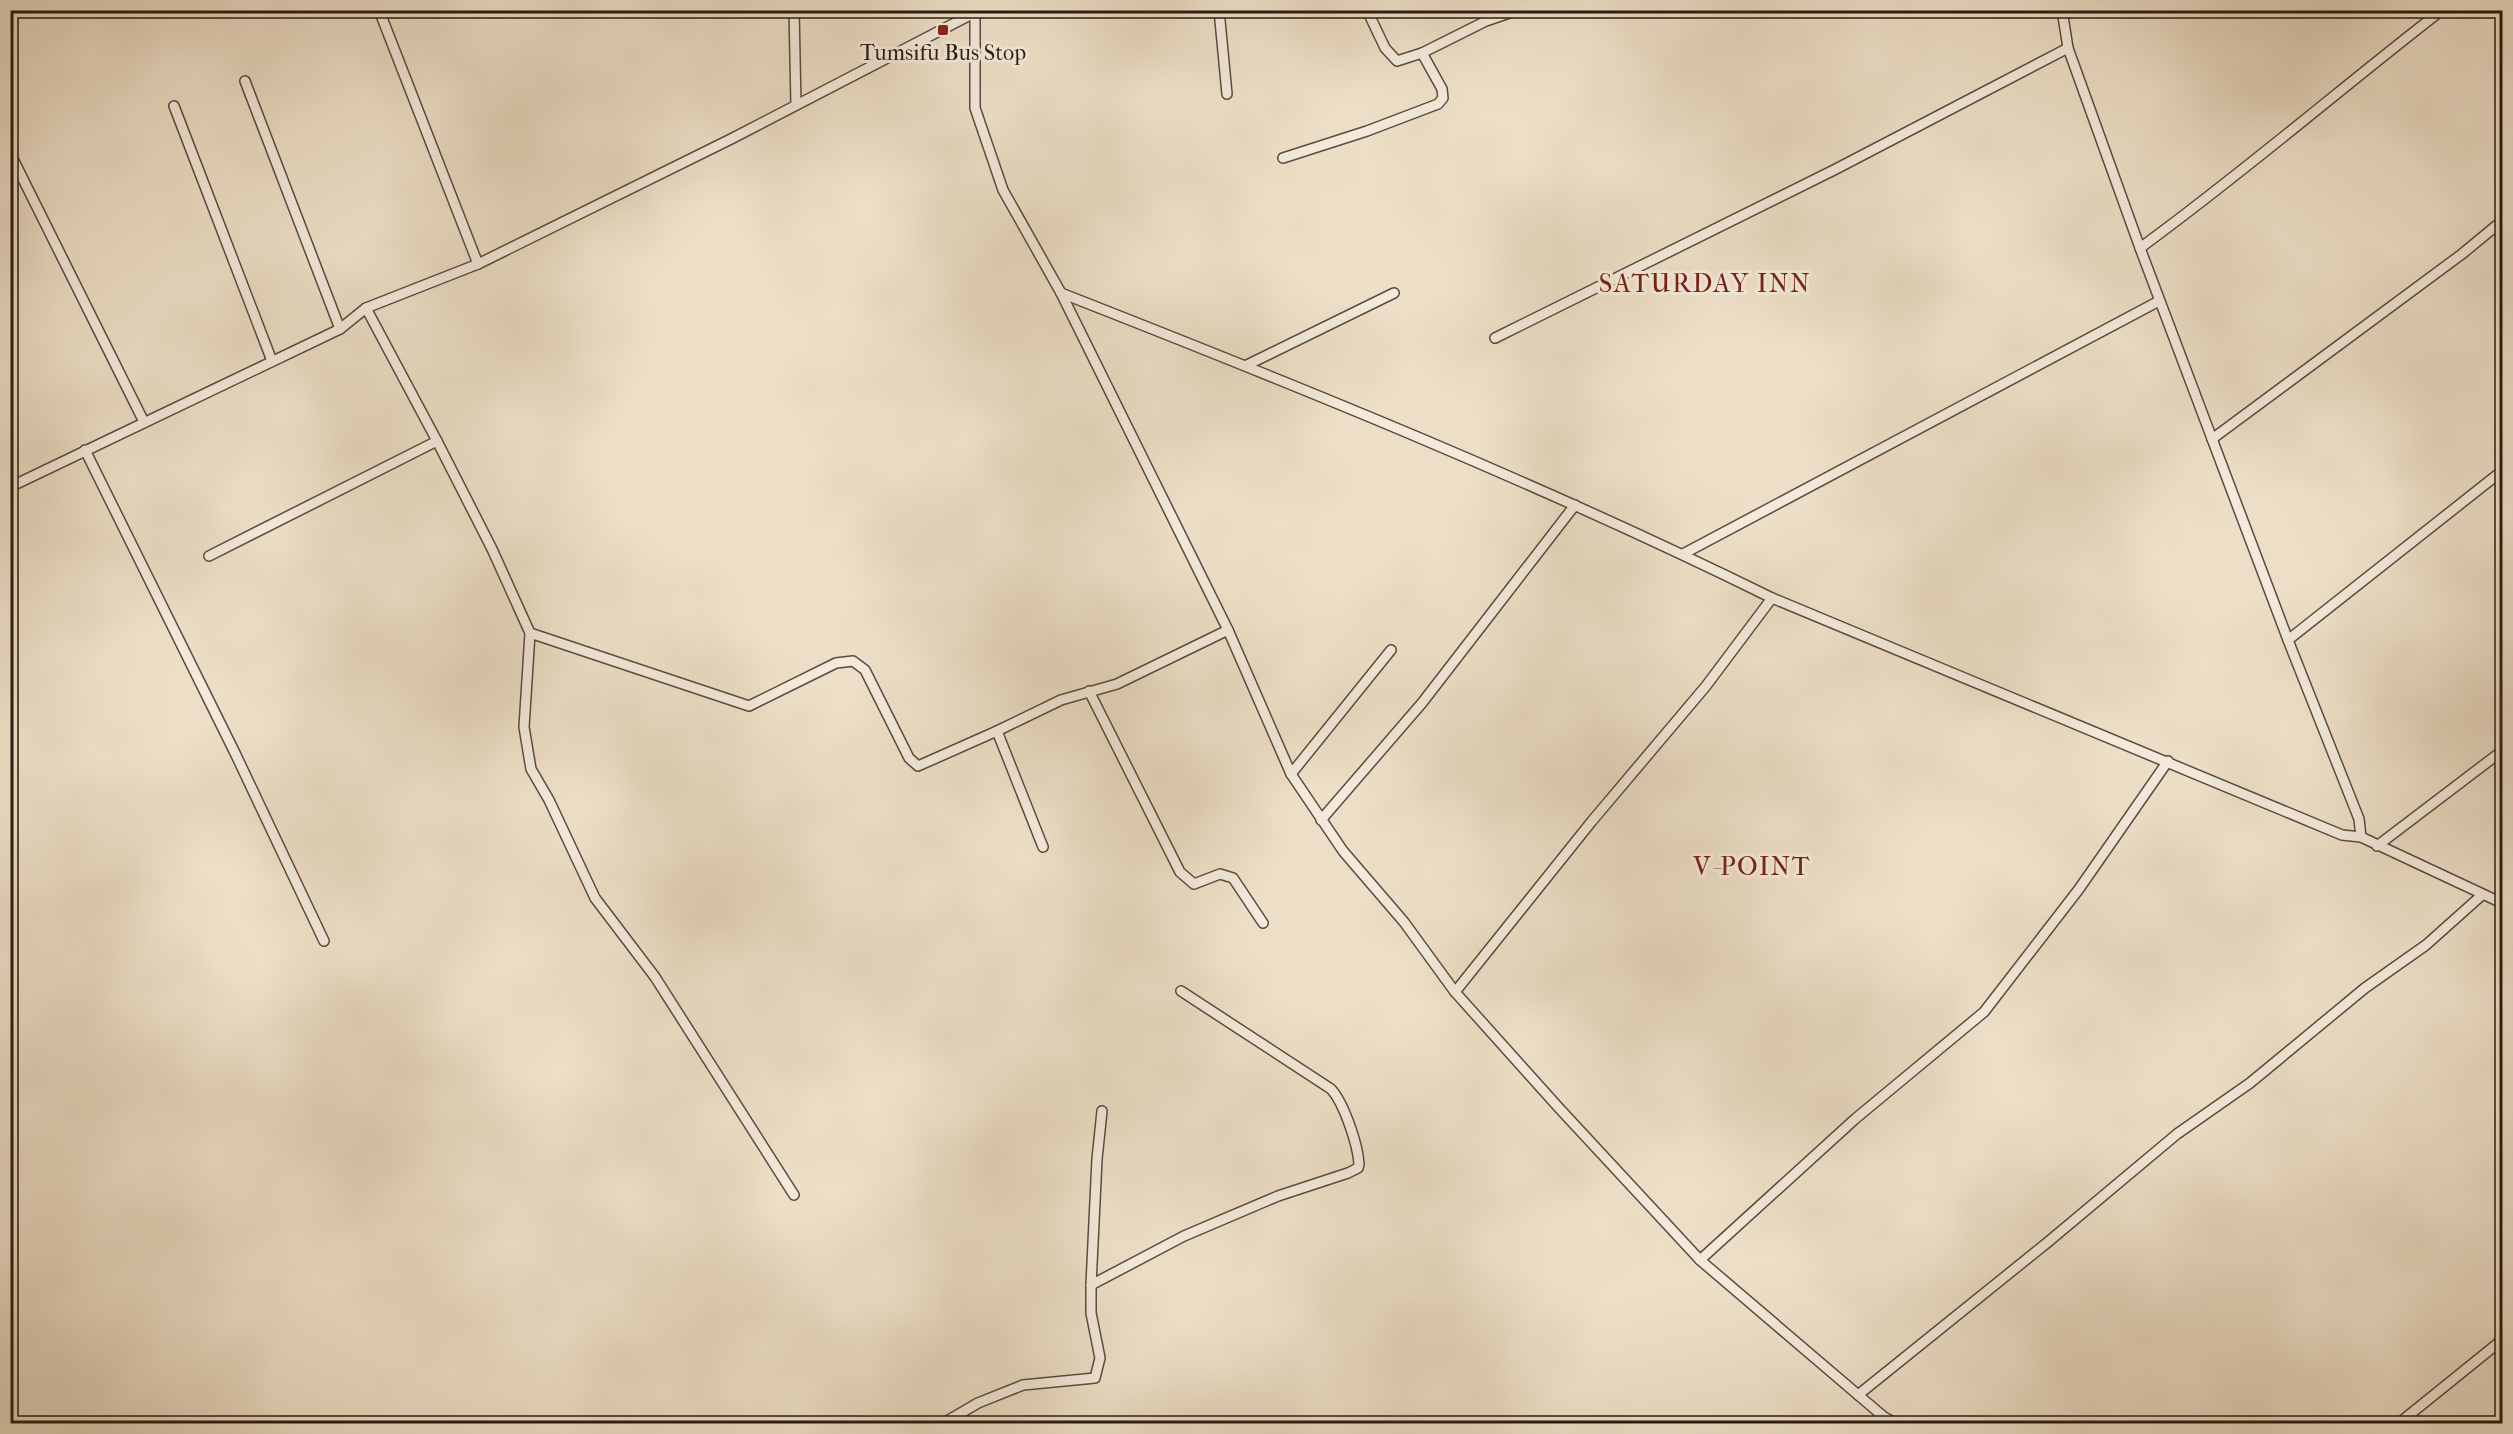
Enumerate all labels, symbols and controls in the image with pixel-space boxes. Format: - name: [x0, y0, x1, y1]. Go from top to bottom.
- marker: Tumsifu Bus Stop: [936, 23, 950, 37]
- place label: Tumsifu Bus Stop: [860, 40, 1026, 66]
- district label: SATURDAY INN: [1599, 268, 1811, 299]
- district label: V-POINT: [1692, 851, 1811, 882]

